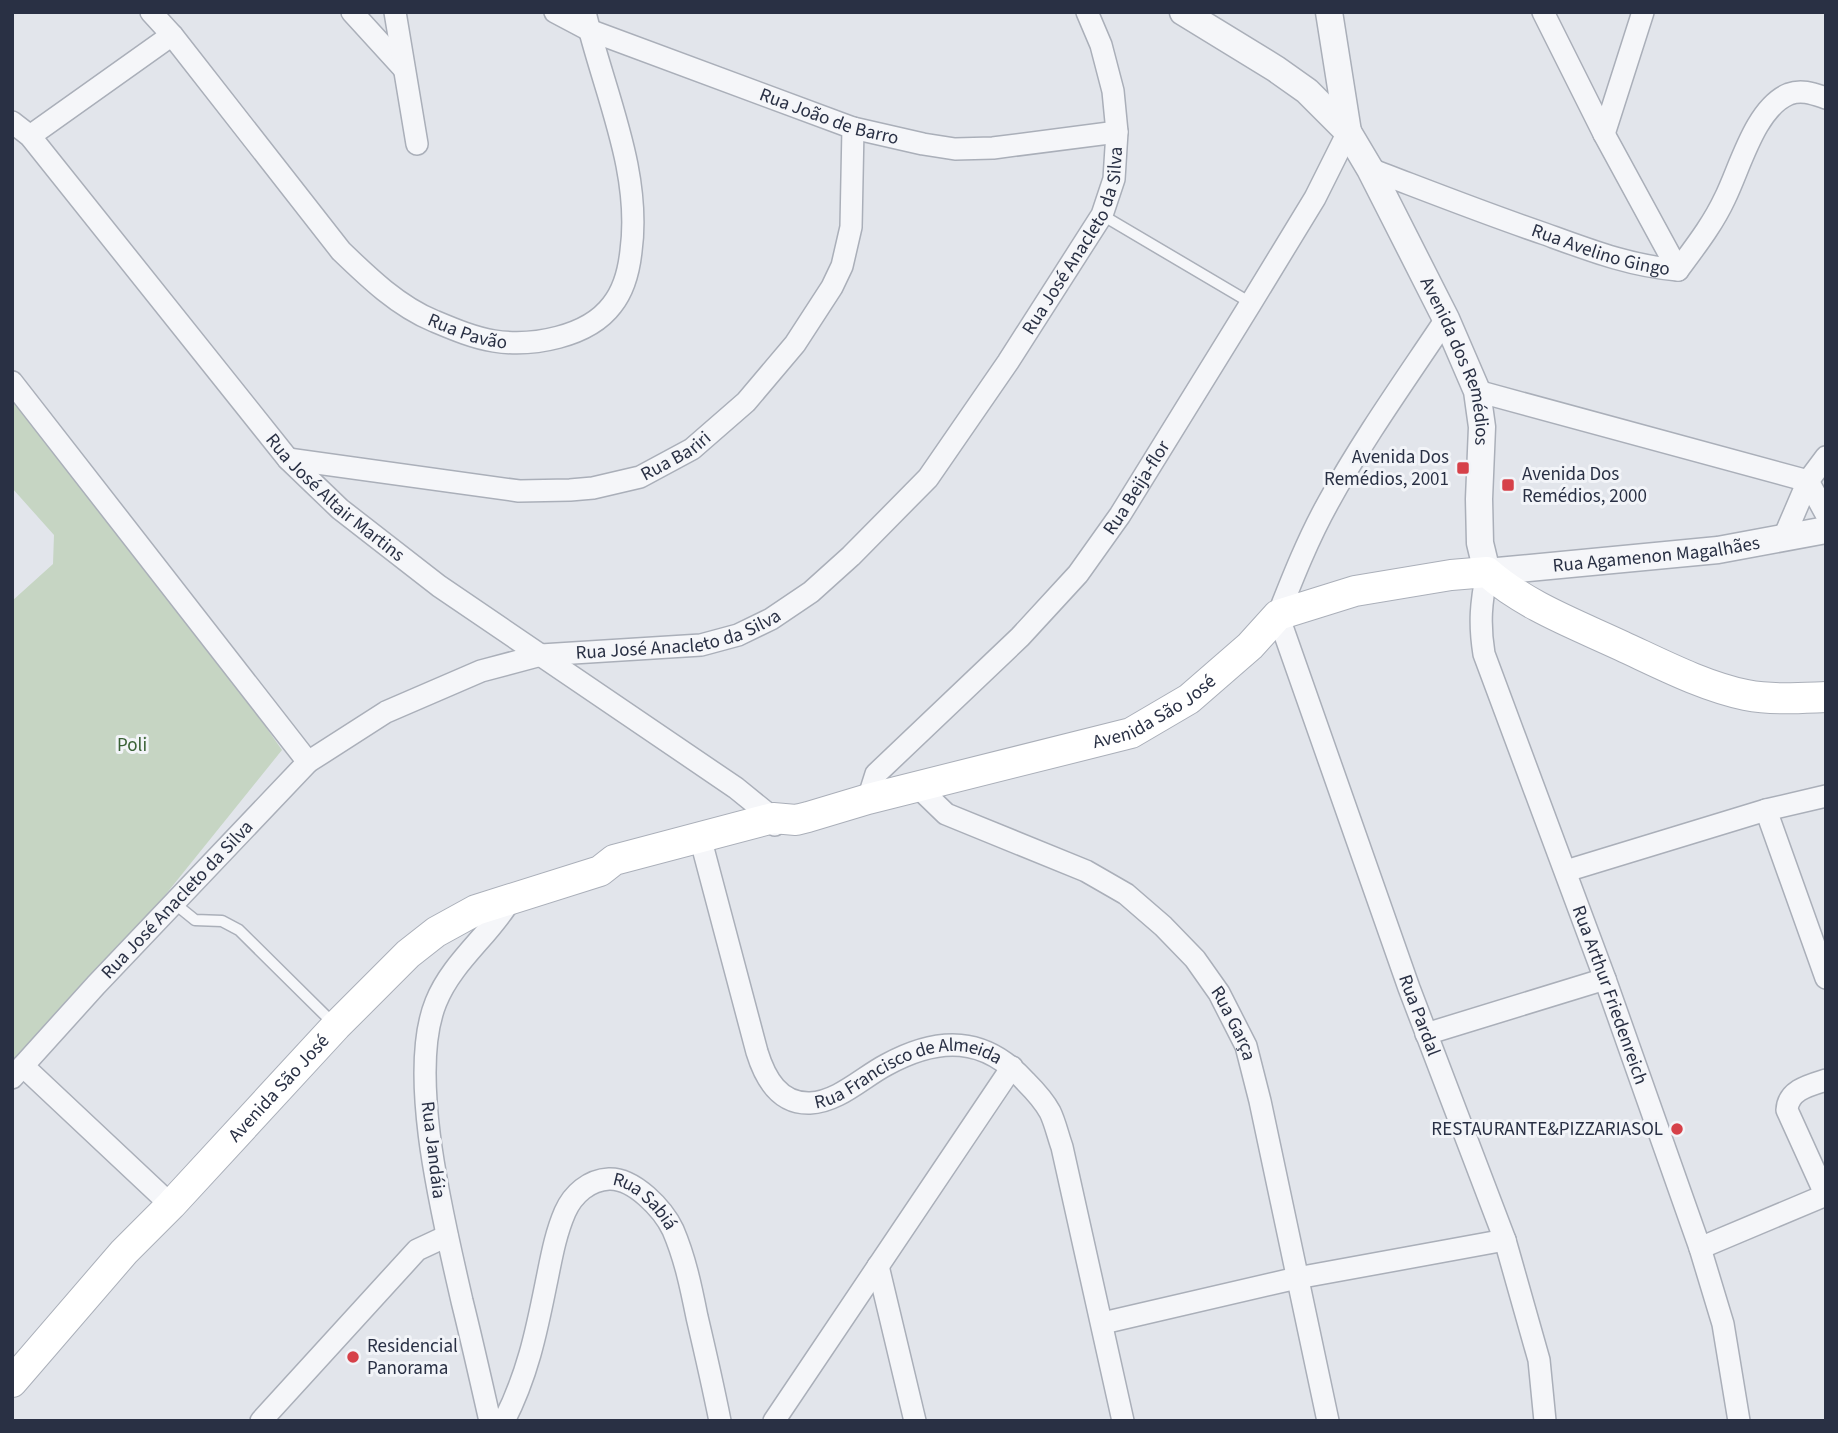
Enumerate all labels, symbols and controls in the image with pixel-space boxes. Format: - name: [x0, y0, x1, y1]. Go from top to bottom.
- street label: Rua João de Barro: [756, 81, 901, 152]
- street label: Rua José Anacleto da Silva: [1015, 146, 1130, 340]
- street label: Rua Avelino Gingo: [1528, 217, 1672, 283]
- street label: Avenida dos Remédios: [1413, 272, 1495, 446]
- street label: Rua Pavão: [423, 306, 508, 356]
- street label: Rua Bariri: [636, 425, 717, 488]
- street label: Rua José Altair Martins: [259, 428, 411, 568]
- street label: Rua Beija-flor: [1096, 435, 1177, 541]
- place label: Avenida Dos Remédios, 2001: [1324, 444, 1449, 493]
- marker: Avenida Dos Remédios, 2001: [1455, 460, 1471, 476]
- place label: Avenida Dos Remédios, 2000: [1522, 461, 1647, 510]
- marker: Avenida Dos Remédios, 2000: [1500, 477, 1516, 493]
- street label: Rua Agamenon Magalhães: [1551, 529, 1762, 579]
- street label: Rua José Anacleto da Silva: [575, 602, 786, 666]
- street label: Avenida São José: [1090, 668, 1222, 756]
- park label: Poli: [117, 732, 147, 759]
- street label: Rua José Anacleto da Silva: [95, 814, 259, 985]
- street label: Rua Arthur Friedenreich: [1565, 901, 1655, 1088]
- street label: Rua Pardal: [1392, 971, 1447, 1060]
- street label: Rua Garça: [1204, 980, 1263, 1063]
- street label: Avenida São José: [222, 1028, 335, 1148]
- street label: Rua Francisco de Almeida: [812, 1031, 1007, 1116]
- street label: Rua Jandáia: [414, 1100, 452, 1200]
- place label: RESTAURANTE&PIZZARIASOL: [1431, 1116, 1663, 1143]
- marker: RESTAURANTE&PIZZARIASOL: [1669, 1121, 1685, 1137]
- street label: Rua Sabiá: [610, 1166, 684, 1235]
- place label: Residencial Panorama: [367, 1333, 458, 1382]
- marker: Residencial Panorama: [345, 1349, 361, 1365]

